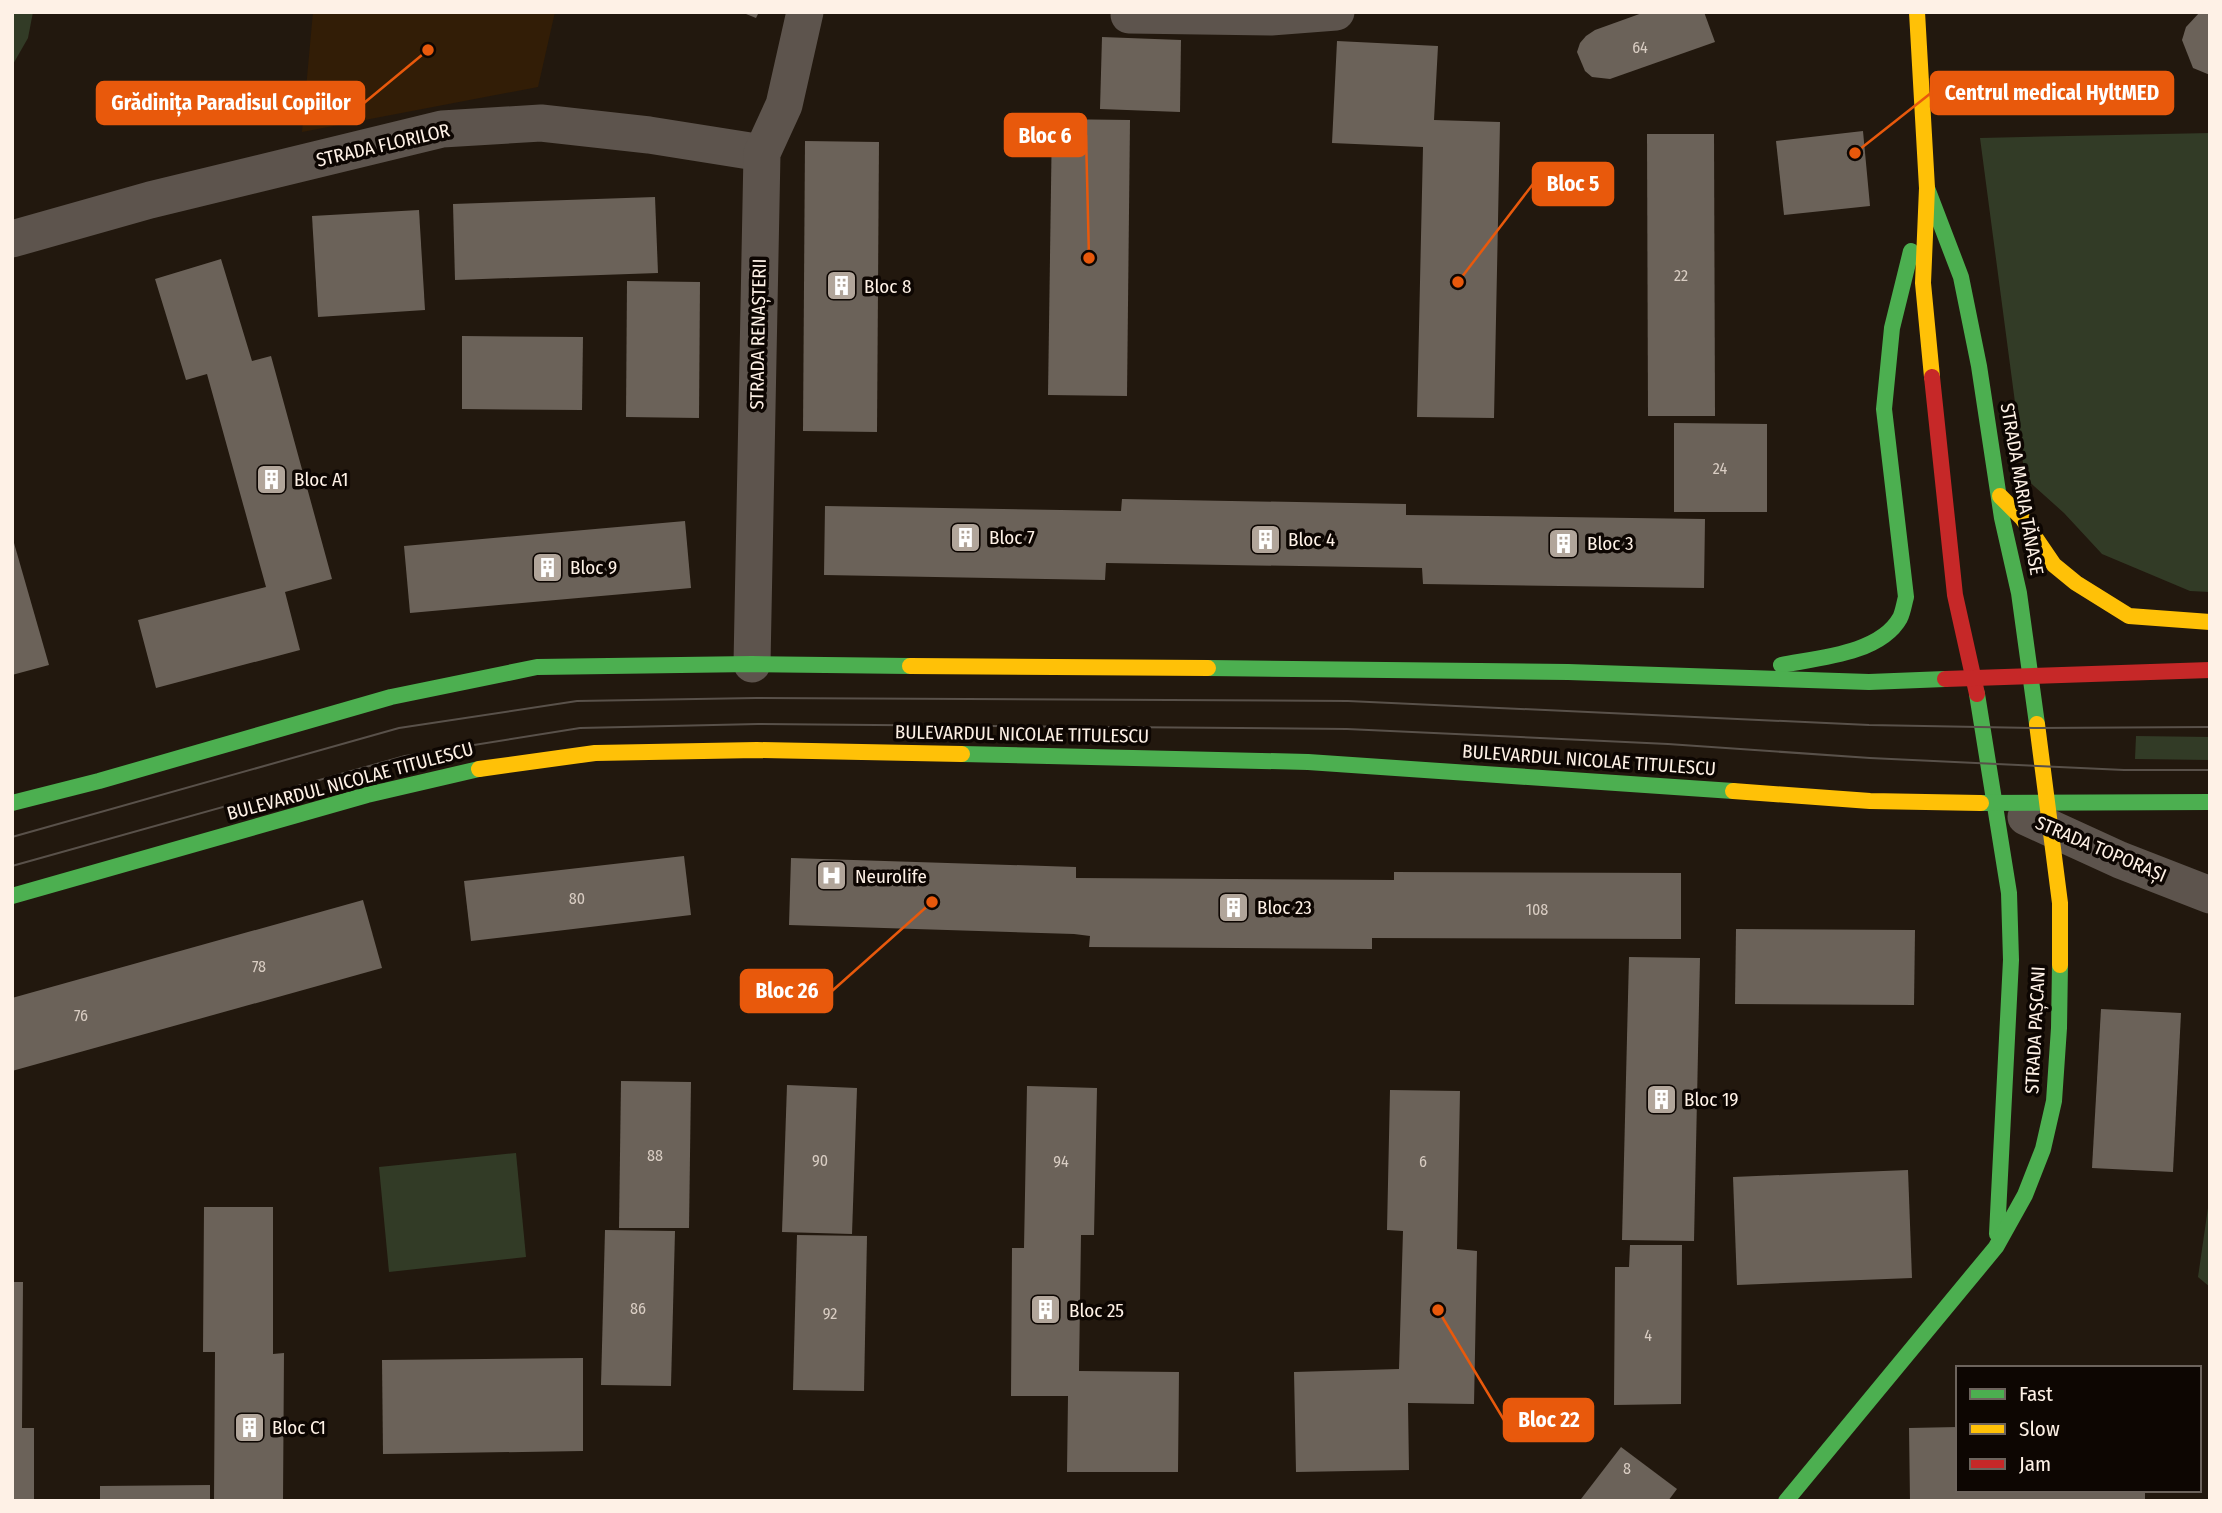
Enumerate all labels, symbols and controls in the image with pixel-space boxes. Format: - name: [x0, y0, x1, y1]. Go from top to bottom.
- house number: 64: [1632, 38, 1648, 57]
- callout: Centrul medical HyltMED: [1931, 72, 2173, 114]
- text: Centrul medical HyltMED: [1945, 80, 2159, 106]
- callout: Grădinița Paradisul Copiilor: [97, 82, 364, 124]
- text: Grădinița Paradisul Copiilor: [111, 90, 351, 117]
- callout: Bloc 6: [1005, 114, 1086, 156]
- street label: STRADA FLORILOR: [314, 118, 452, 172]
- text: Bloc 6: [1018, 123, 1072, 149]
- callout: Bloc 5: [1533, 163, 1613, 205]
- text: Bloc 5: [1547, 171, 1599, 197]
- street label: STRADA RENAȘTERII: [745, 258, 771, 410]
- house number: 22: [1674, 266, 1688, 285]
- building icon: Bloc 8: [824, 269, 858, 303]
- place label: Bloc 8: [864, 275, 911, 298]
- street label: STRADA MARIA TĂNASE: [1996, 401, 2048, 577]
- house number: 24: [1713, 459, 1727, 478]
- building icon: Bloc A1: [254, 462, 288, 496]
- place label: Bloc A1: [294, 468, 348, 491]
- building icon: Bloc 7: [949, 520, 983, 554]
- building icon: Bloc 4: [1248, 522, 1282, 556]
- place label: Bloc 7: [989, 526, 1035, 549]
- building icon: Bloc 3: [1547, 526, 1581, 560]
- place label: Bloc 4: [1288, 528, 1335, 551]
- place label: Bloc 3: [1587, 532, 1633, 555]
- building icon: Bloc 9: [530, 550, 564, 584]
- place label: Bloc 9: [570, 556, 617, 579]
- street label: BULEVARDUL NICOLAE TITULESCU: [895, 720, 1149, 748]
- street label: BULEVARDUL NICOLAE TITULESCU: [224, 737, 476, 825]
- street label: BULEVARDUL NICOLAE TITULESCU: [1461, 740, 1717, 780]
- street label: STRADA TOPORAȘI: [2032, 811, 2170, 887]
- hospital icon: Neurolife: [815, 859, 849, 893]
- place label: Neurolife: [855, 865, 927, 888]
- house number: 80: [569, 889, 585, 908]
- building icon: Bloc 23: [1217, 890, 1251, 924]
- place label: Bloc 23: [1257, 896, 1312, 919]
- house number: 108: [1526, 900, 1548, 919]
- house number: 78: [252, 957, 266, 976]
- street label: STRADA PAȘCANI: [2020, 966, 2050, 1094]
- callout: Bloc 26: [741, 970, 832, 1012]
- text: Bloc 26: [756, 978, 818, 1004]
- house number: 76: [74, 1006, 88, 1025]
- building icon: Bloc 19: [1644, 1082, 1678, 1116]
- place label: Bloc 19: [1684, 1088, 1739, 1111]
- house number: 88: [647, 1146, 663, 1165]
- house number: 90: [812, 1151, 828, 1170]
- house number: 94: [1053, 1152, 1069, 1171]
- house number: 6: [1419, 1152, 1427, 1171]
- building icon: Bloc 25: [1029, 1293, 1063, 1327]
- house number: 86: [630, 1299, 646, 1318]
- place label: Bloc 25: [1069, 1299, 1124, 1322]
- house number: 92: [823, 1304, 837, 1323]
- house number: 4: [1644, 1326, 1652, 1345]
- legend: [1956, 1366, 2201, 1492]
- text: Fast: [2019, 1381, 2053, 1407]
- callout: Bloc 22: [1504, 1399, 1593, 1441]
- text: Bloc 22: [1518, 1407, 1580, 1433]
- building icon: Bloc C1: [232, 1410, 266, 1444]
- place label: Bloc C1: [272, 1416, 326, 1439]
- text: Slow: [2019, 1416, 2060, 1442]
- text: Jam: [2019, 1451, 2051, 1477]
- house number: 8: [1623, 1459, 1631, 1478]

